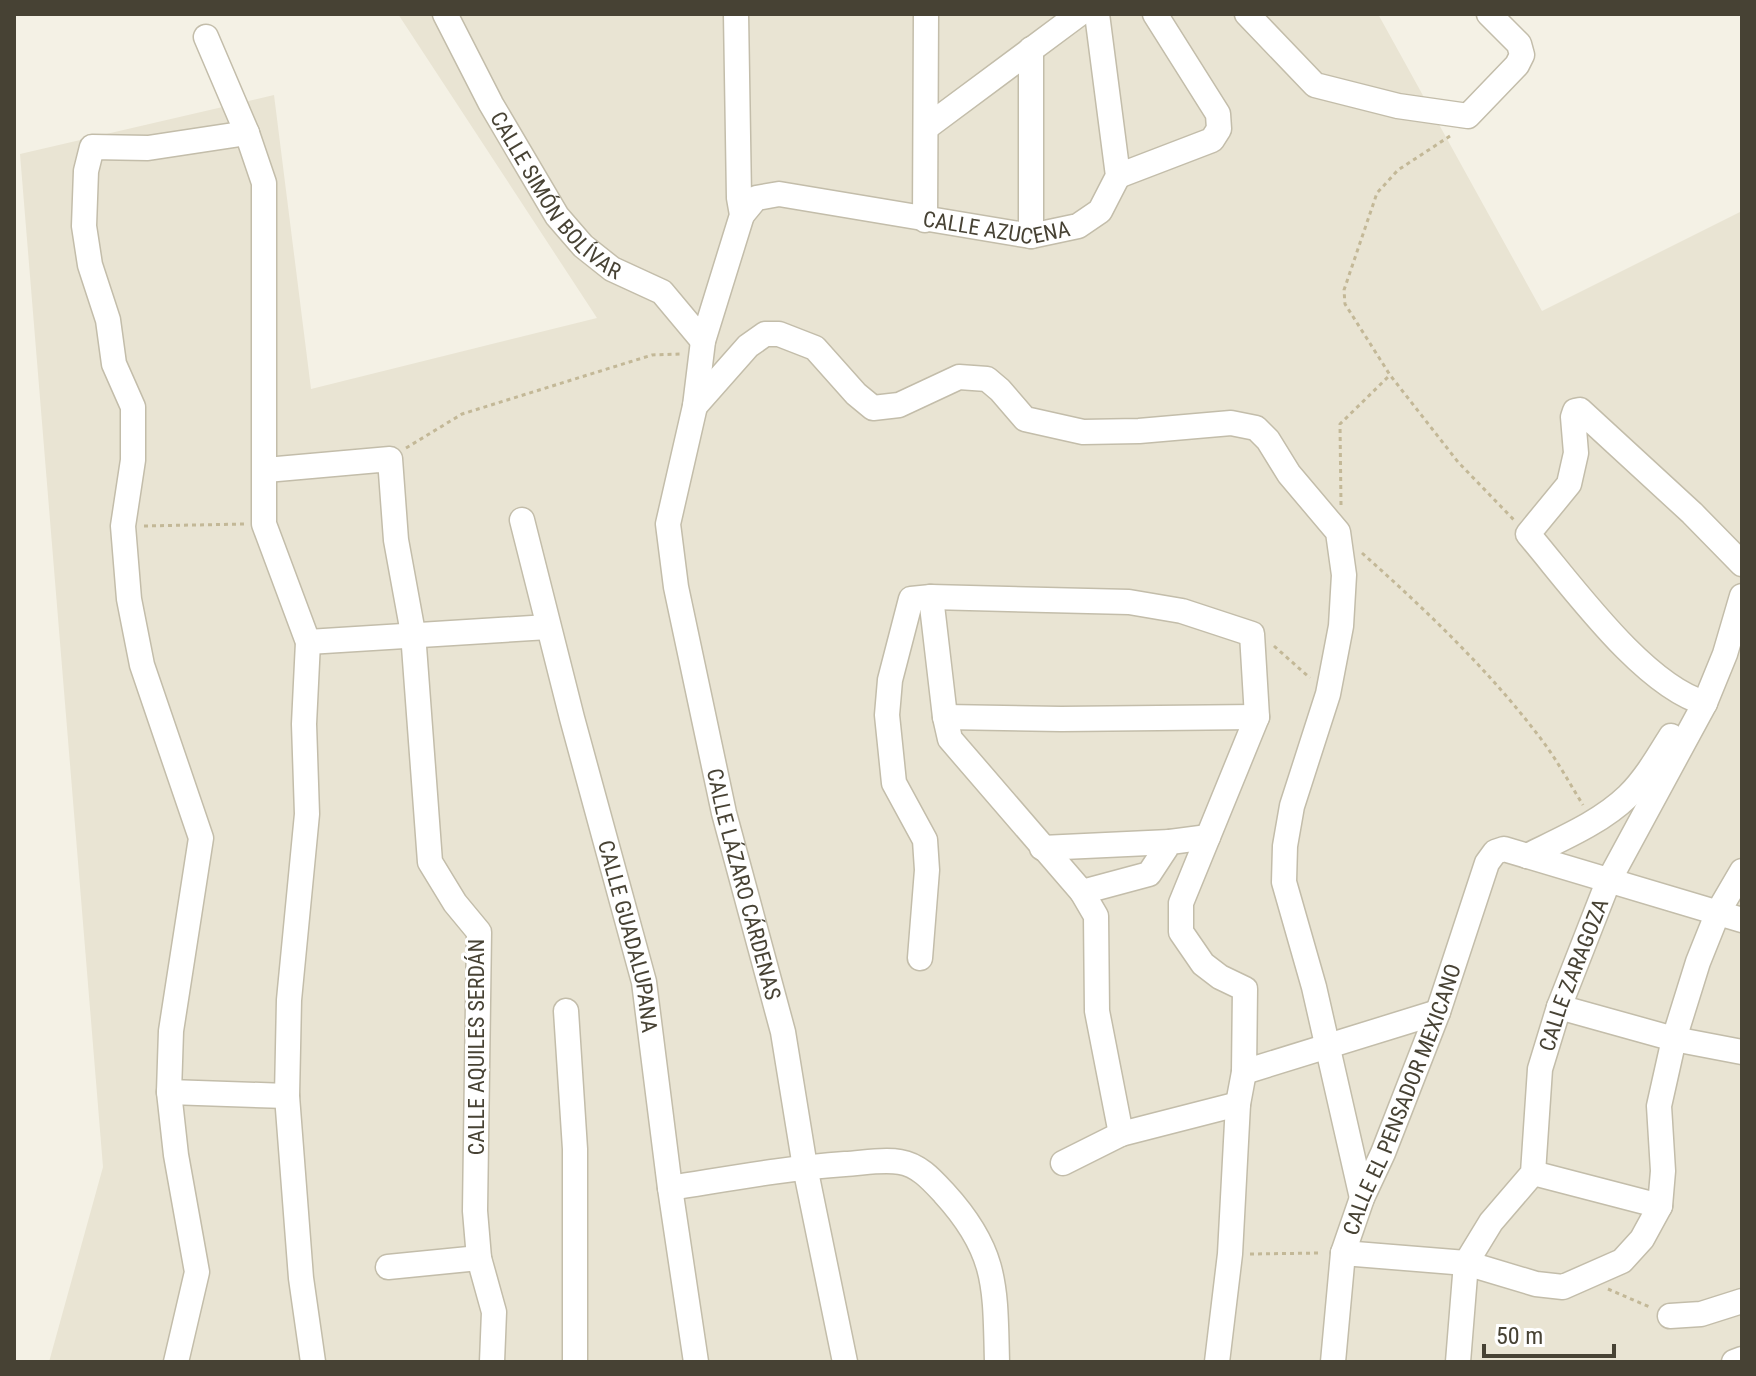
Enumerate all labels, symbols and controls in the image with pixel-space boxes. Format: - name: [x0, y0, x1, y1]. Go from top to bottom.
- street label: CALLE SIMÓN BOLÍVAR: [486, 107, 625, 284]
- street label: CALLE AZUCENA: [921, 206, 1073, 249]
- street label: CALLE LÁZARO CÁRDENAS: [702, 766, 786, 1002]
- street label: CALLE GUADALUPANA: [593, 837, 663, 1034]
- street label: CALLE ZARAGOZA: [1534, 895, 1613, 1054]
- street label: CALLE AQUILES SERDÁN: [464, 939, 489, 1155]
- street label: CALLE EL PENSADOR MEXICANO: [1338, 961, 1465, 1238]
- scale bar: [1484, 1308, 1614, 1358]
- text: 50 m: [1496, 1322, 1543, 1350]

